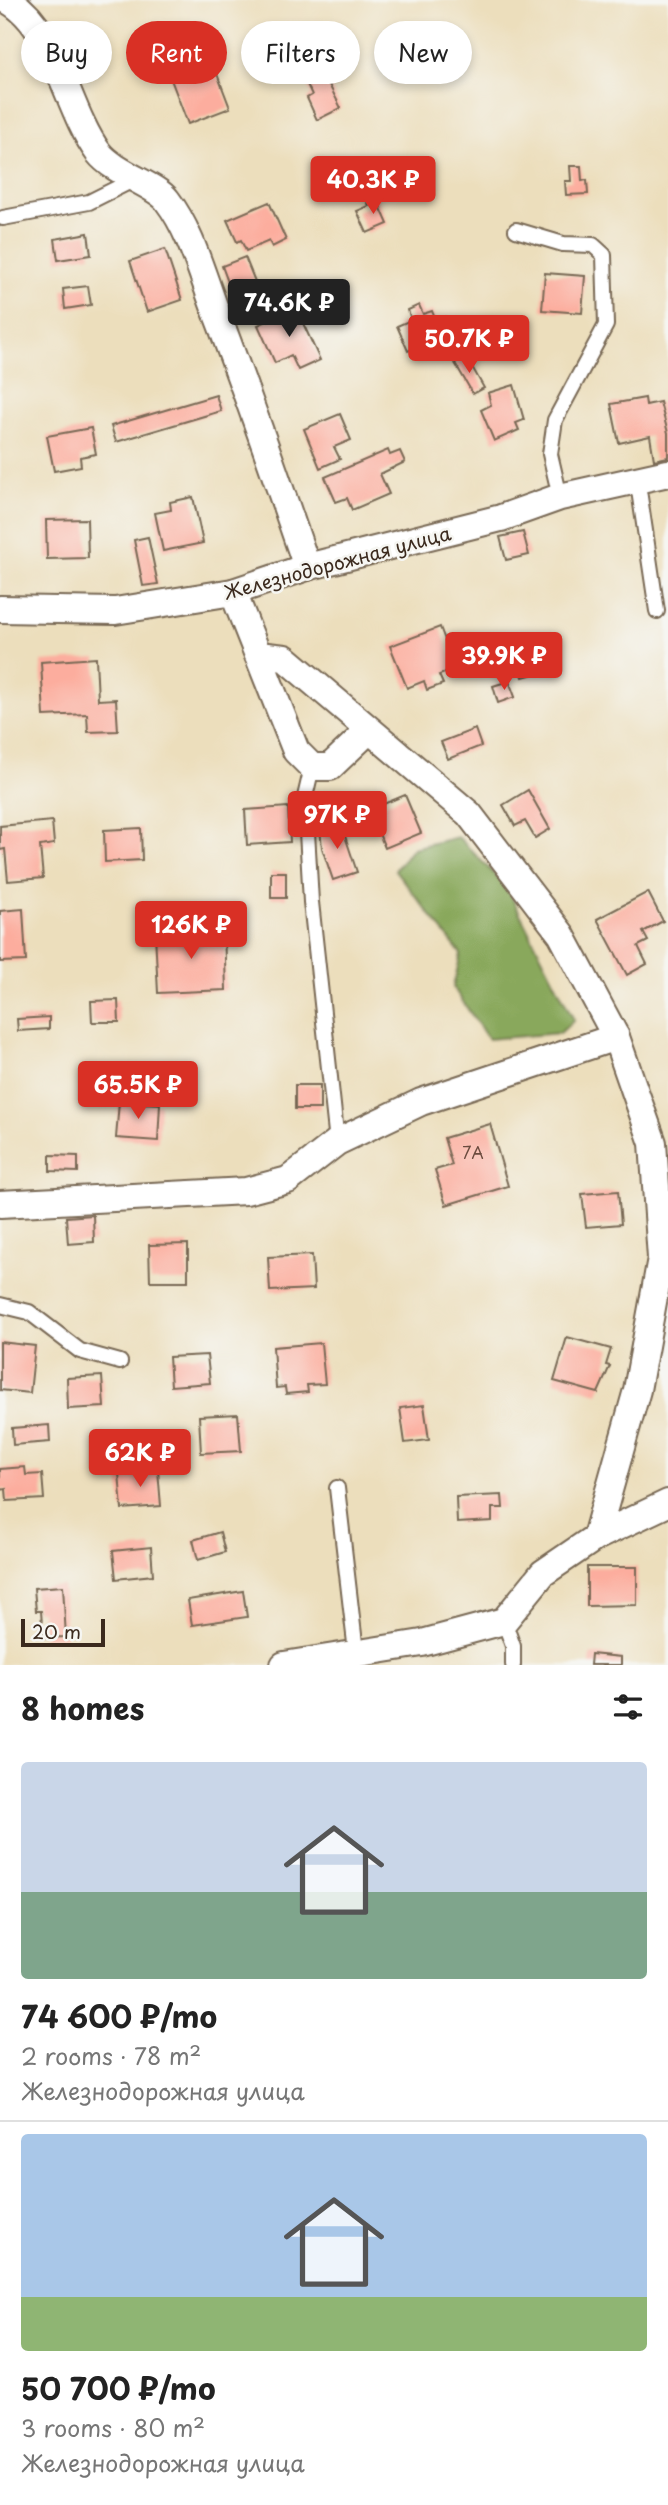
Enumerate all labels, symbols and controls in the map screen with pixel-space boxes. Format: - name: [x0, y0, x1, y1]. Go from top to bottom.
- chip: Buy: [21, 21, 112, 84]
- chip: Rent: [126, 21, 227, 84]
- chip: Filters: [241, 21, 360, 84]
- chip: New: [374, 21, 472, 84]
- pin: 40.3K ₽: [308, 156, 438, 216]
- text: 40.3K ₽: [327, 161, 419, 196]
- pin: 74.6K ₽: [224, 280, 354, 339]
- text: 74.6K ₽: [244, 284, 334, 319]
- pin: 50.7K ₽: [404, 316, 534, 375]
- text: 50.7K ₽: [424, 320, 514, 355]
- street label: Железнодорожная улица: [220, 518, 454, 606]
- pin: 39.9K ₽: [439, 632, 569, 692]
- text: 39.9K ₽: [461, 637, 547, 672]
- pin: 97K ₽: [288, 792, 386, 851]
- text: 97K ₽: [304, 796, 370, 831]
- pin: 126K ₽: [134, 902, 248, 961]
- text: 126K ₽: [151, 906, 231, 941]
- pin: 65.5K ₽: [73, 1062, 203, 1121]
- text: 65.5K ₽: [94, 1066, 182, 1101]
- house number: 7А: [462, 1140, 484, 1164]
- pin: 62K ₽: [91, 1430, 189, 1489]
- text: 62K ₽: [105, 1434, 175, 1469]
- scale bar: [21, 1616, 105, 1648]
- text: 20 m: [32, 1617, 81, 1645]
- text: 8 homes: [21, 1685, 144, 1730]
- icon: filters: [609, 1688, 647, 1726]
- icon: home: [271, 1807, 397, 1933]
- text: 74 600 ₽/mo: [21, 1993, 217, 2038]
- text: 2 rooms · 78 m²: [21, 2038, 201, 2073]
- text: Железнодорожная улица: [21, 2073, 305, 2108]
- icon: home: [271, 2179, 397, 2305]
- text: 50 700 ₽/mo: [21, 2365, 216, 2410]
- text: 3 rooms · 80 m²: [21, 2410, 205, 2445]
- text: Железнодорожная улица: [21, 2445, 305, 2480]

